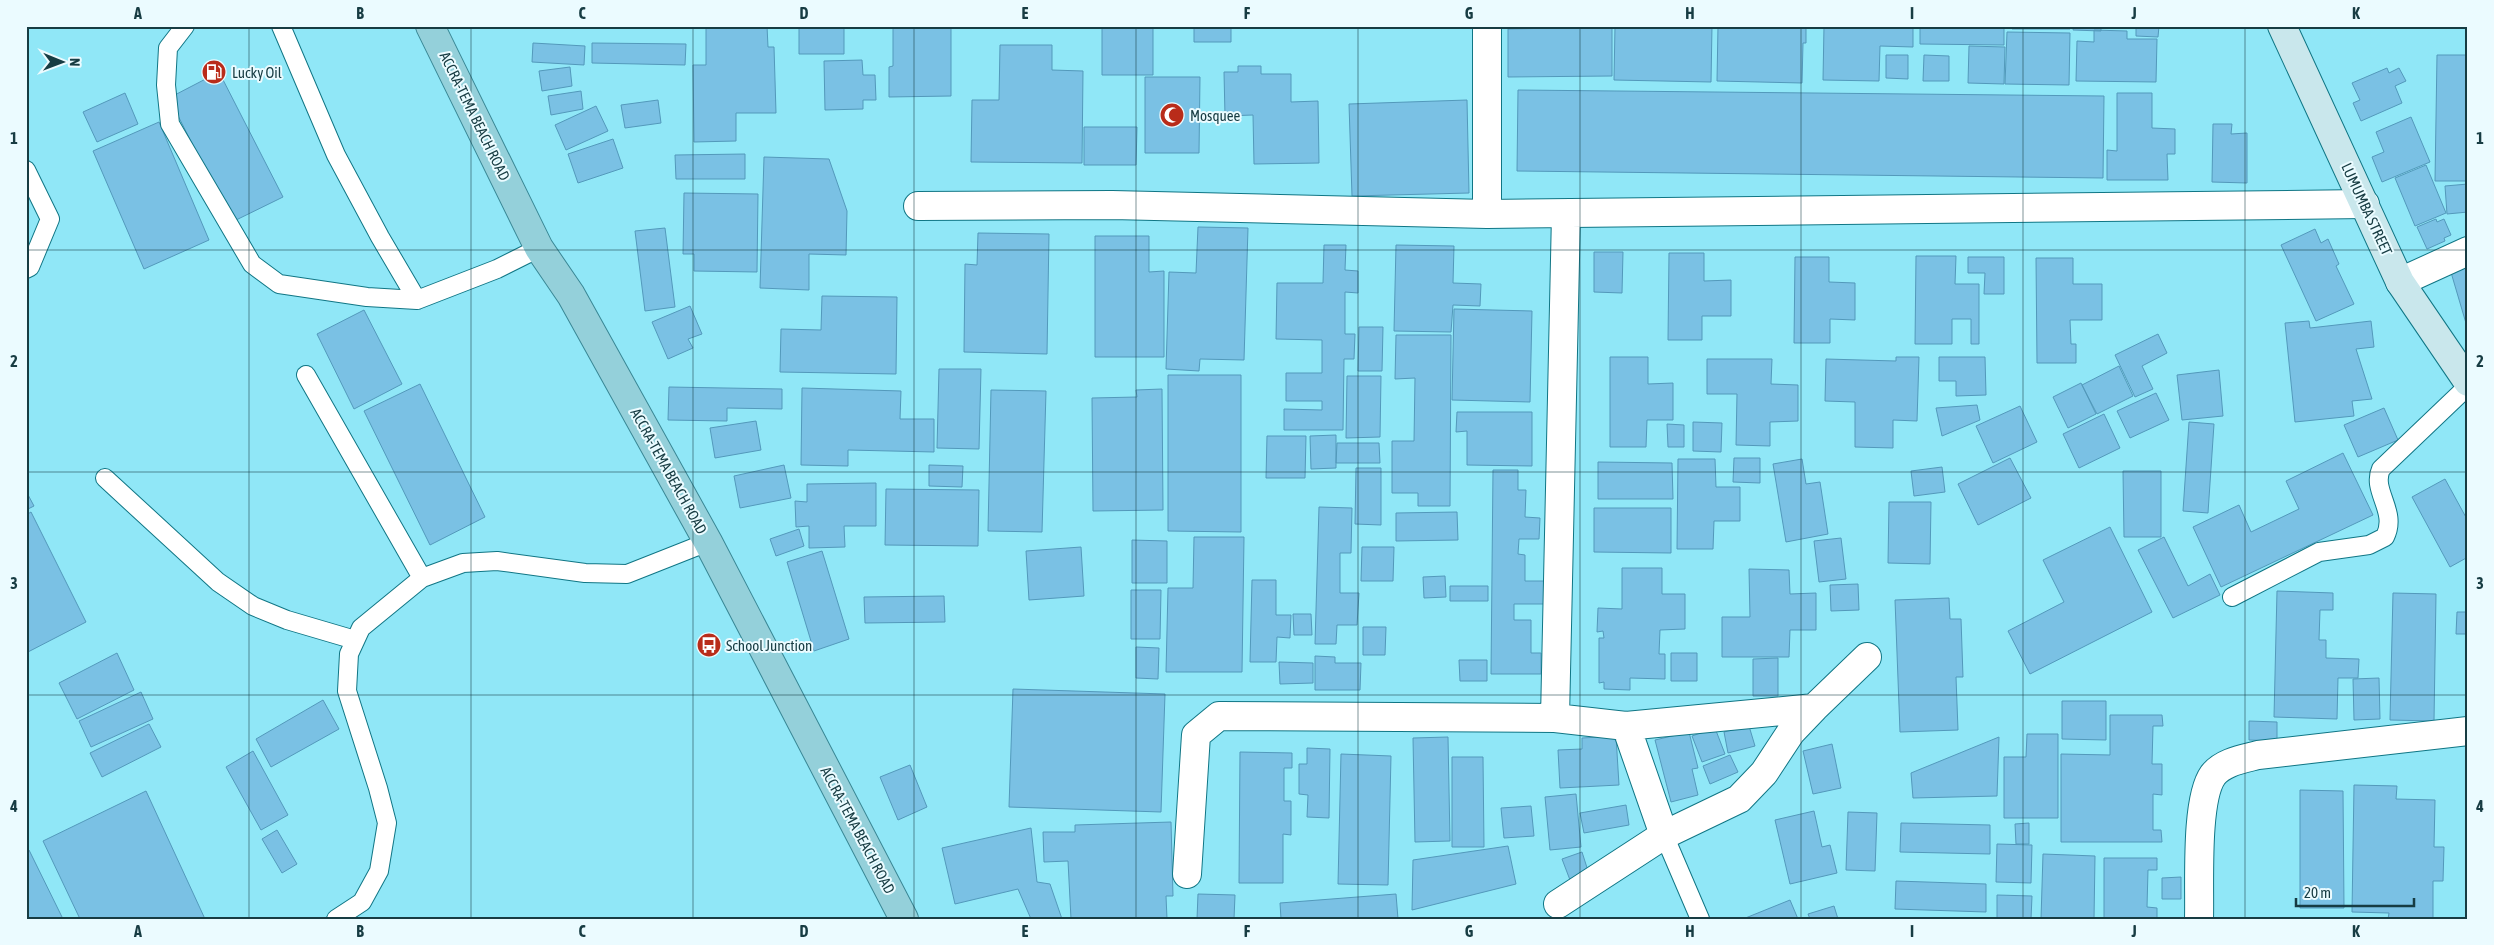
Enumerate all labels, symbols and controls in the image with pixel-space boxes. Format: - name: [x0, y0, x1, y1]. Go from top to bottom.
- text: A: [133, 4, 142, 22]
- text: B: [356, 4, 364, 22]
- text: C: [578, 4, 586, 22]
- text: D: [800, 4, 809, 22]
- text: E: [1022, 4, 1029, 22]
- text: F: [1244, 4, 1251, 22]
- text: G: [1465, 4, 1474, 22]
- text: H: [1685, 4, 1695, 22]
- text: I: [1910, 4, 1914, 22]
- text: J: [2130, 4, 2137, 22]
- text: K: [2352, 4, 2360, 22]
- north arrow: [38, 38, 88, 88]
- street label: ACCRA-TEMA BEACH ROAD: [436, 49, 514, 183]
- text: N: [67, 58, 83, 66]
- fuel station icon: Lucky Oil: [201, 59, 227, 85]
- place label: Lucky Oil: [232, 64, 282, 81]
- mosque icon: Mosquee: [1159, 102, 1185, 128]
- place label: Mosquee: [1190, 107, 1240, 124]
- text: 1: [10, 129, 18, 147]
- text: 1: [2476, 129, 2484, 147]
- street label: LUMUMBA STREET: [2338, 160, 2396, 258]
- text: 2: [10, 352, 18, 370]
- text: 2: [2476, 352, 2484, 370]
- street label: ACCRA-TEMA BEACH ROAD: [627, 405, 711, 537]
- text: 3: [10, 574, 18, 592]
- text: 3: [2476, 574, 2484, 592]
- bus stop icon: School Junction: [696, 632, 722, 658]
- place label: School Junction: [726, 637, 812, 654]
- street label: ACCRA-TEMA BEACH ROAD: [817, 764, 899, 896]
- text: 4: [9, 797, 18, 815]
- text: 4: [2475, 797, 2484, 815]
- scale bar: [2296, 875, 2414, 907]
- text: 20 m: [2304, 884, 2331, 901]
- text: A: [133, 922, 142, 940]
- text: B: [356, 922, 364, 940]
- text: C: [578, 922, 586, 940]
- text: D: [800, 922, 809, 940]
- text: E: [1022, 922, 1029, 940]
- text: F: [1244, 922, 1251, 940]
- text: G: [1465, 922, 1474, 940]
- text: H: [1685, 922, 1695, 940]
- text: I: [1910, 922, 1914, 940]
- text: J: [2130, 922, 2137, 940]
- text: K: [2352, 922, 2360, 940]

